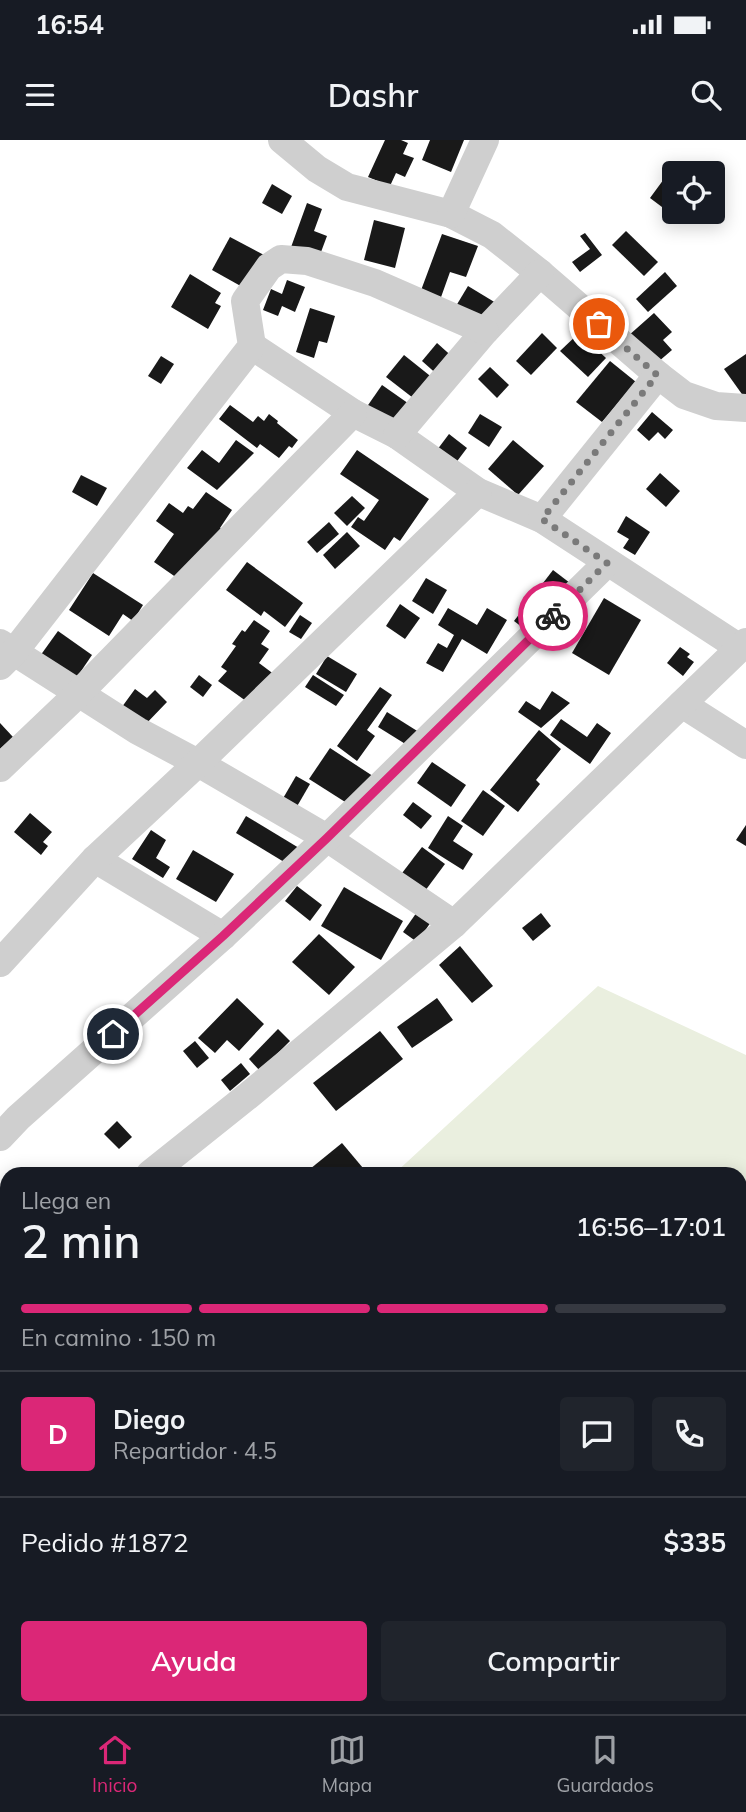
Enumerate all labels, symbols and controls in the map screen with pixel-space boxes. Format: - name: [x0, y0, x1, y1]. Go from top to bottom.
- text: 16:54: [35, 8, 104, 41]
- text: Dashr: [328, 75, 418, 115]
- icon: menu: [21, 76, 59, 114]
- icon: search: [687, 76, 725, 114]
- map controls: [662, 161, 725, 224]
- button: locate: [662, 161, 725, 224]
- pin: [569, 294, 629, 354]
- icon: bag: [580, 305, 618, 343]
- courier: [518, 581, 588, 651]
- icon: bike: [534, 597, 572, 635]
- pin: [83, 1004, 143, 1064]
- icon: home: [94, 1015, 132, 1053]
- text: Llega en: [21, 1186, 111, 1215]
- text: 16:56–17:01: [576, 1210, 726, 1243]
- text: 2 min: [21, 1212, 140, 1270]
- text: En camino · 150 m: [21, 1323, 216, 1352]
- button: chat: [560, 1397, 634, 1471]
- button: phone: [652, 1397, 726, 1471]
- text: Diego: [113, 1403, 185, 1436]
- text: D: [48, 1418, 68, 1451]
- text: Repartidor · 4.5: [113, 1436, 277, 1465]
- text: Pedido #1872: [21, 1526, 189, 1559]
- text: $335: [664, 1526, 726, 1559]
- button: Ayuda: [21, 1621, 367, 1701]
- button: Compartir: [381, 1621, 726, 1701]
- tab: Inicio: [92, 1731, 137, 1797]
- tab: Mapa: [322, 1731, 372, 1797]
- tab: Guardados: [556, 1731, 654, 1797]

